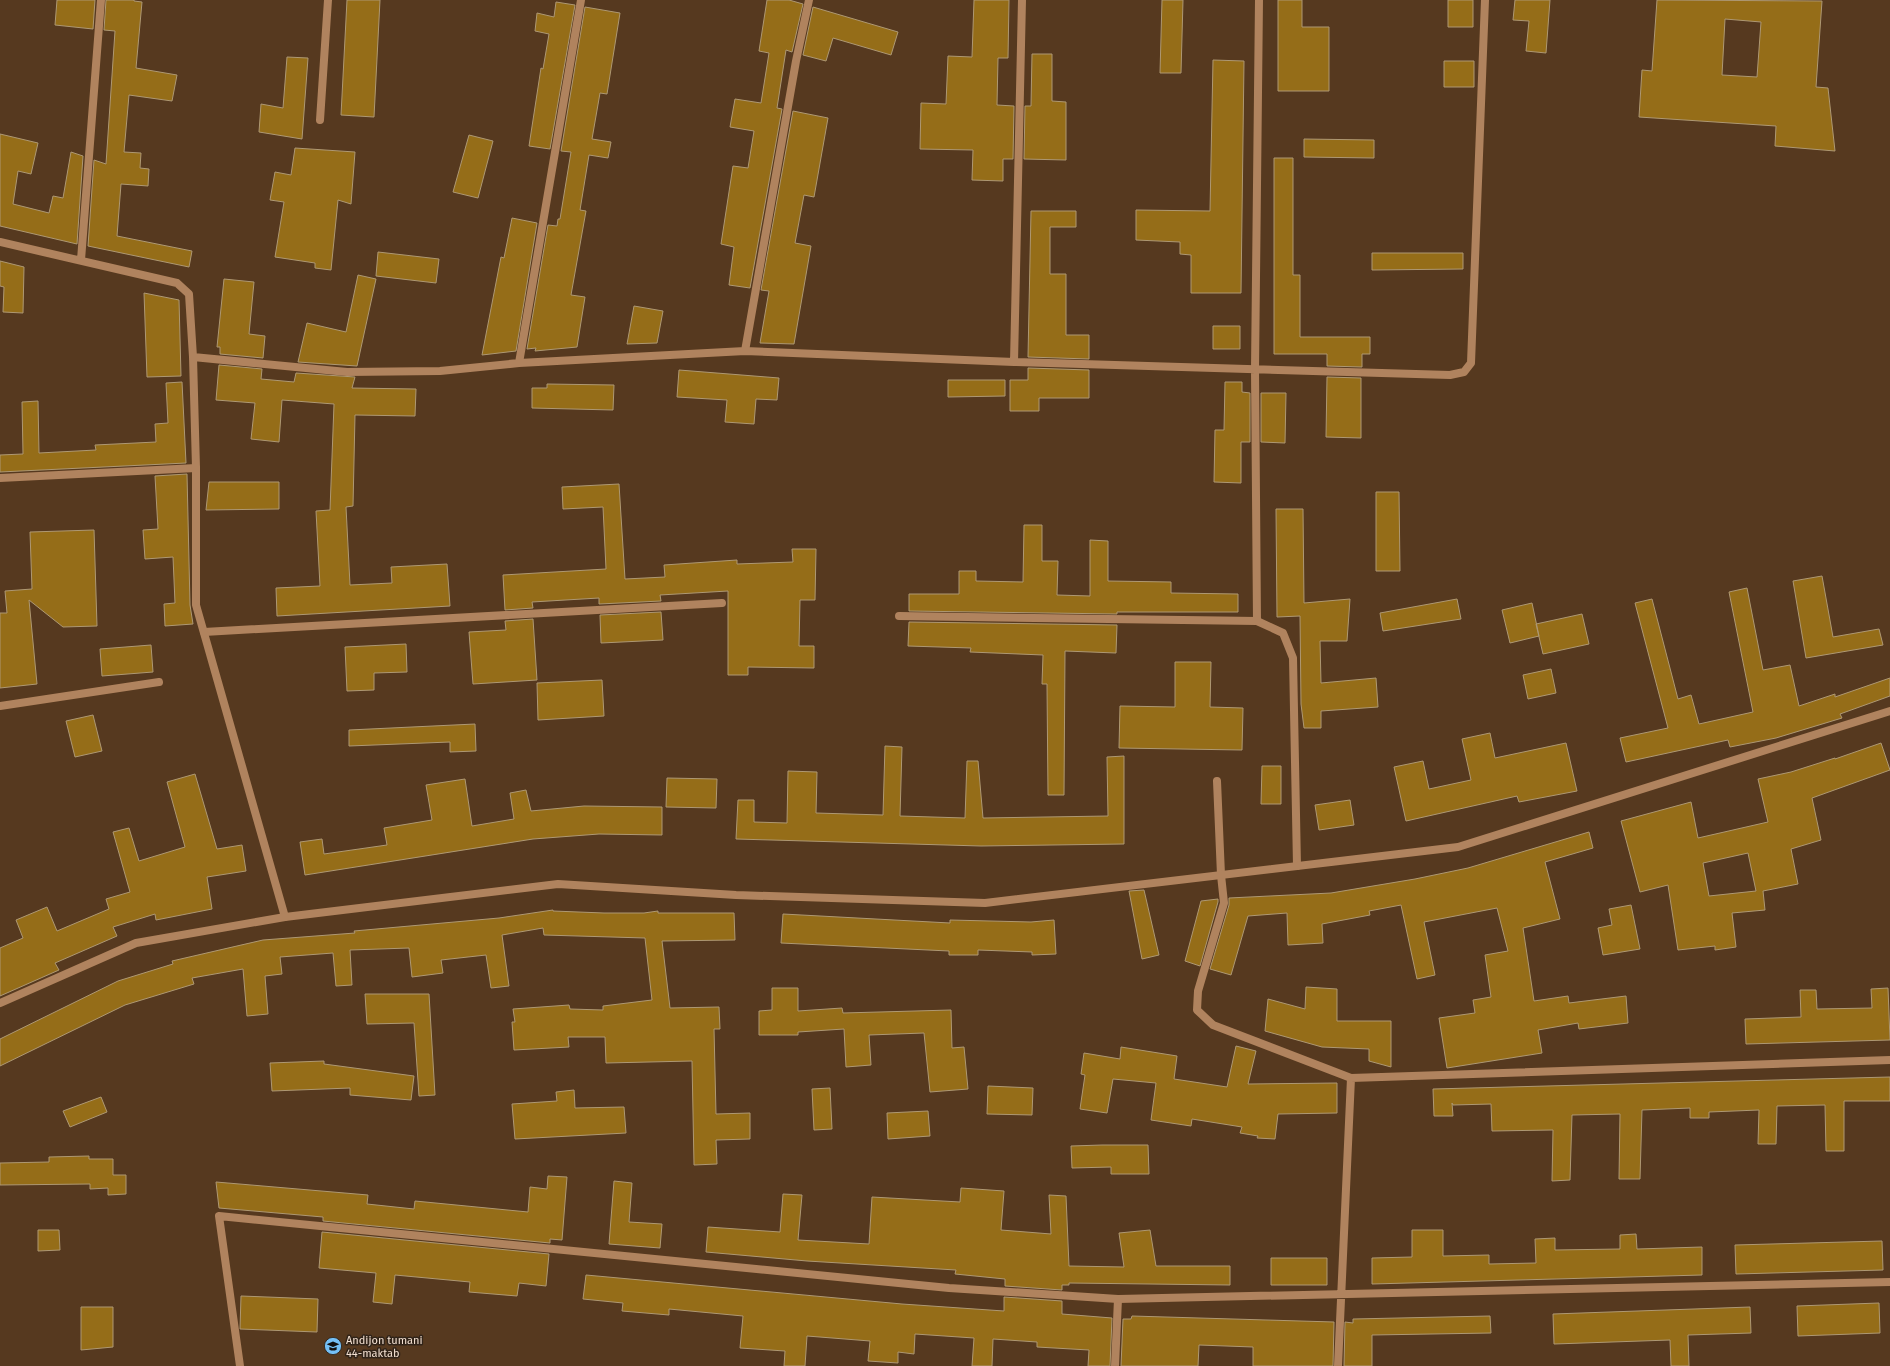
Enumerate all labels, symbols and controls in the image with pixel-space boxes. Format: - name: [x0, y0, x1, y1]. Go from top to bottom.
- place label: Andijon tumani 44-maktab: [346, 1334, 423, 1360]
- school or university icon: Andijon tumani 44-maktab: [323, 1336, 343, 1356]

